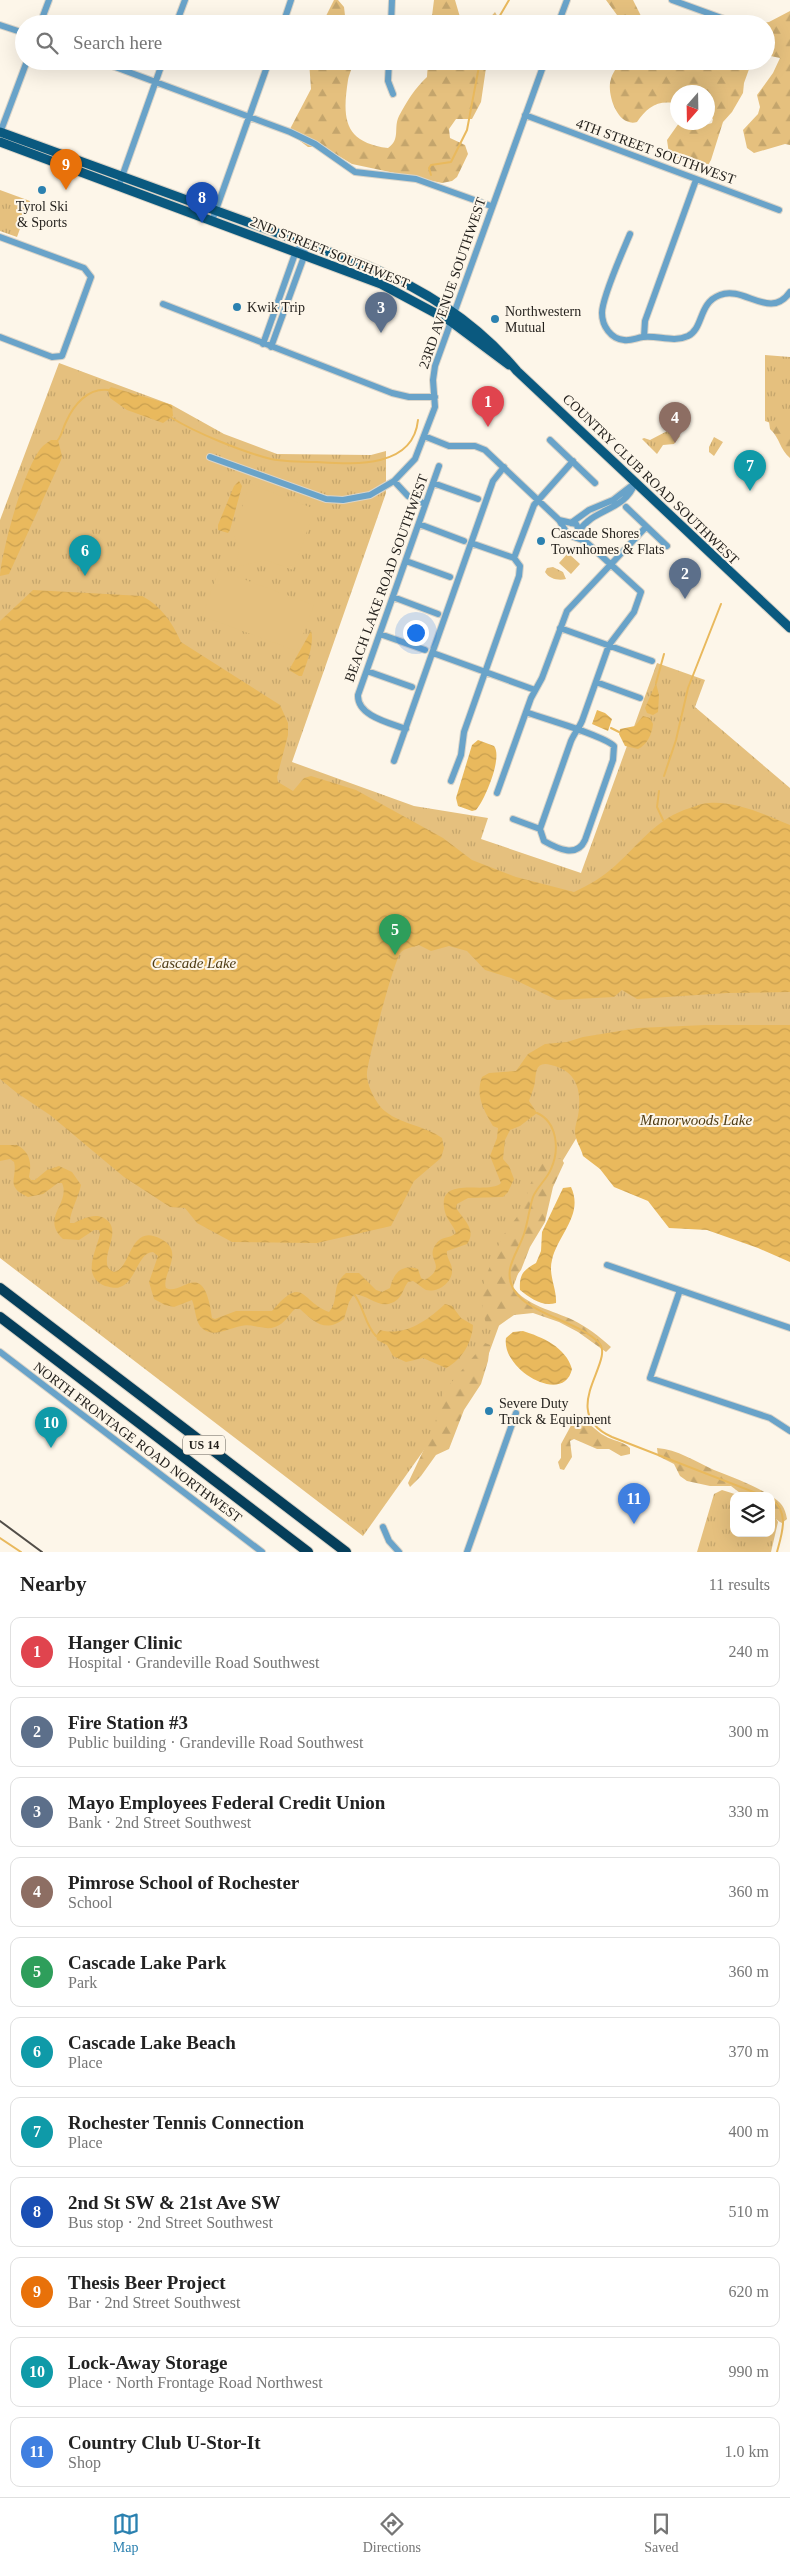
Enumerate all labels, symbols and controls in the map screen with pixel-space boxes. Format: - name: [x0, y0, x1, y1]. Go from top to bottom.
- search box: [15, 15, 775, 70]
- icon: search: [33, 29, 61, 57]
- text: Search here: [73, 32, 162, 53]
- north arrow: [670, 85, 715, 130]
- street label: 4TH STREET SOUTHWEST: [574, 116, 738, 187]
- pin: 9: [50, 149, 82, 190]
- pin: 8: [186, 182, 218, 223]
- marker: Tyrol Ski & Sports: [36, 184, 48, 196]
- street label: 23RD AVENUE SOUTHWEST: [416, 195, 489, 371]
- place label: Tyrol Ski & Sports: [16, 199, 68, 230]
- street label: 2ND STREET SOUTHWEST: [248, 214, 412, 291]
- pin: 3: [365, 292, 397, 333]
- place label: Kwik Trip: [247, 300, 305, 315]
- marker: Kwik Trip: [231, 301, 243, 313]
- place label: Northwestern Mutual: [505, 304, 581, 335]
- marker: Northwestern Mutual: [489, 313, 501, 325]
- pin: 1: [472, 386, 504, 427]
- street label: COUNTRY CLUB ROAD SOUTHWEST: [560, 391, 742, 568]
- pin: 4: [659, 402, 691, 443]
- pin: 7: [734, 450, 766, 491]
- street label: BEACH LAKE ROAD SOUTHWEST: [342, 472, 431, 684]
- place label: Cascade Shores Townhomes & Flats: [551, 526, 664, 557]
- pin: 6: [69, 535, 101, 576]
- marker: Cascade Shores Townhomes & Flats: [535, 535, 547, 547]
- pin: 2: [669, 558, 701, 599]
- your location: [403, 620, 429, 646]
- pin: 5: [379, 914, 411, 955]
- water label: Cascade Lake: [152, 955, 237, 971]
- water label: Manorwoods Lake: [639, 1112, 752, 1128]
- street label: NORTH FRONTAGE ROAD NORTHWEST: [31, 1359, 245, 1526]
- place label: Severe Duty Truck & Equipment: [499, 1396, 611, 1427]
- marker: Severe Duty Truck & Equipment: [483, 1405, 495, 1417]
- pin: 10: [35, 1407, 67, 1448]
- road number: US 14: [183, 1436, 225, 1454]
- pin: 11: [618, 1483, 650, 1524]
- map controls: [730, 1492, 775, 1537]
- button: layers: [730, 1492, 775, 1537]
- text: Nearby: [20, 1572, 87, 1596]
- text: 11 results: [709, 1576, 770, 1593]
- text: Hanger Clinic: [68, 1632, 182, 1653]
- text: 1: [33, 1643, 41, 1660]
- text: 240 m: [729, 1643, 769, 1660]
- text: Hospital · Grandeville Road Southwest: [68, 1654, 320, 1671]
- text: Fire Station #3: [68, 1712, 188, 1733]
- text: 2: [33, 1723, 41, 1740]
- text: 300 m: [729, 1723, 769, 1740]
- text: Public building · Grandeville Road Southwest: [68, 1734, 364, 1751]
- text: Mayo Employees Federal Credit Union: [68, 1792, 385, 1813]
- text: 3: [33, 1803, 41, 1820]
- text: 330 m: [729, 1803, 769, 1820]
- text: Bank · 2nd Street Southwest: [68, 1814, 251, 1831]
- text: Pimrose School of Rochester: [68, 1872, 299, 1893]
- text: 4: [33, 1883, 41, 1900]
- text: 360 m: [729, 1883, 769, 1900]
- text: School: [68, 1894, 112, 1911]
- text: Cascade Lake Park: [68, 1952, 226, 1973]
- text: 5: [33, 1963, 41, 1980]
- text: 360 m: [729, 1963, 769, 1980]
- text: Park: [68, 1974, 97, 1991]
- text: Cascade Lake Beach: [68, 2032, 236, 2053]
- text: 6: [33, 2043, 41, 2060]
- text: 370 m: [729, 2043, 769, 2060]
- text: Place: [68, 2054, 103, 2071]
- text: Rochester Tennis Connection: [68, 2112, 304, 2133]
- text: 7: [33, 2123, 41, 2140]
- text: 400 m: [729, 2123, 769, 2140]
- text: Place: [68, 2134, 103, 2151]
- text: 2nd St SW & 21st Ave SW: [68, 2192, 281, 2213]
- text: 8: [33, 2203, 41, 2220]
- text: 510 m: [729, 2203, 769, 2220]
- text: Bus stop · 2nd Street Southwest: [68, 2214, 273, 2231]
- text: Thesis Beer Project: [68, 2272, 226, 2293]
- text: 9: [33, 2283, 41, 2300]
- text: 620 m: [729, 2283, 769, 2300]
- text: Bar · 2nd Street Southwest: [68, 2294, 240, 2311]
- text: Lock-Away Storage: [68, 2352, 228, 2373]
- text: 10: [29, 2363, 45, 2380]
- text: 990 m: [729, 2363, 769, 2380]
- text: Place · North Frontage Road Northwest: [68, 2374, 323, 2391]
- text: Country Club U-Stor-It: [68, 2432, 260, 2453]
- text: 11: [29, 2443, 45, 2460]
- text: 1.0 km: [725, 2443, 769, 2460]
- text: Shop: [68, 2454, 101, 2471]
- tab: Map: [112, 2510, 140, 2556]
- tab: Directions: [363, 2510, 421, 2556]
- tab: Saved: [644, 2510, 678, 2556]

